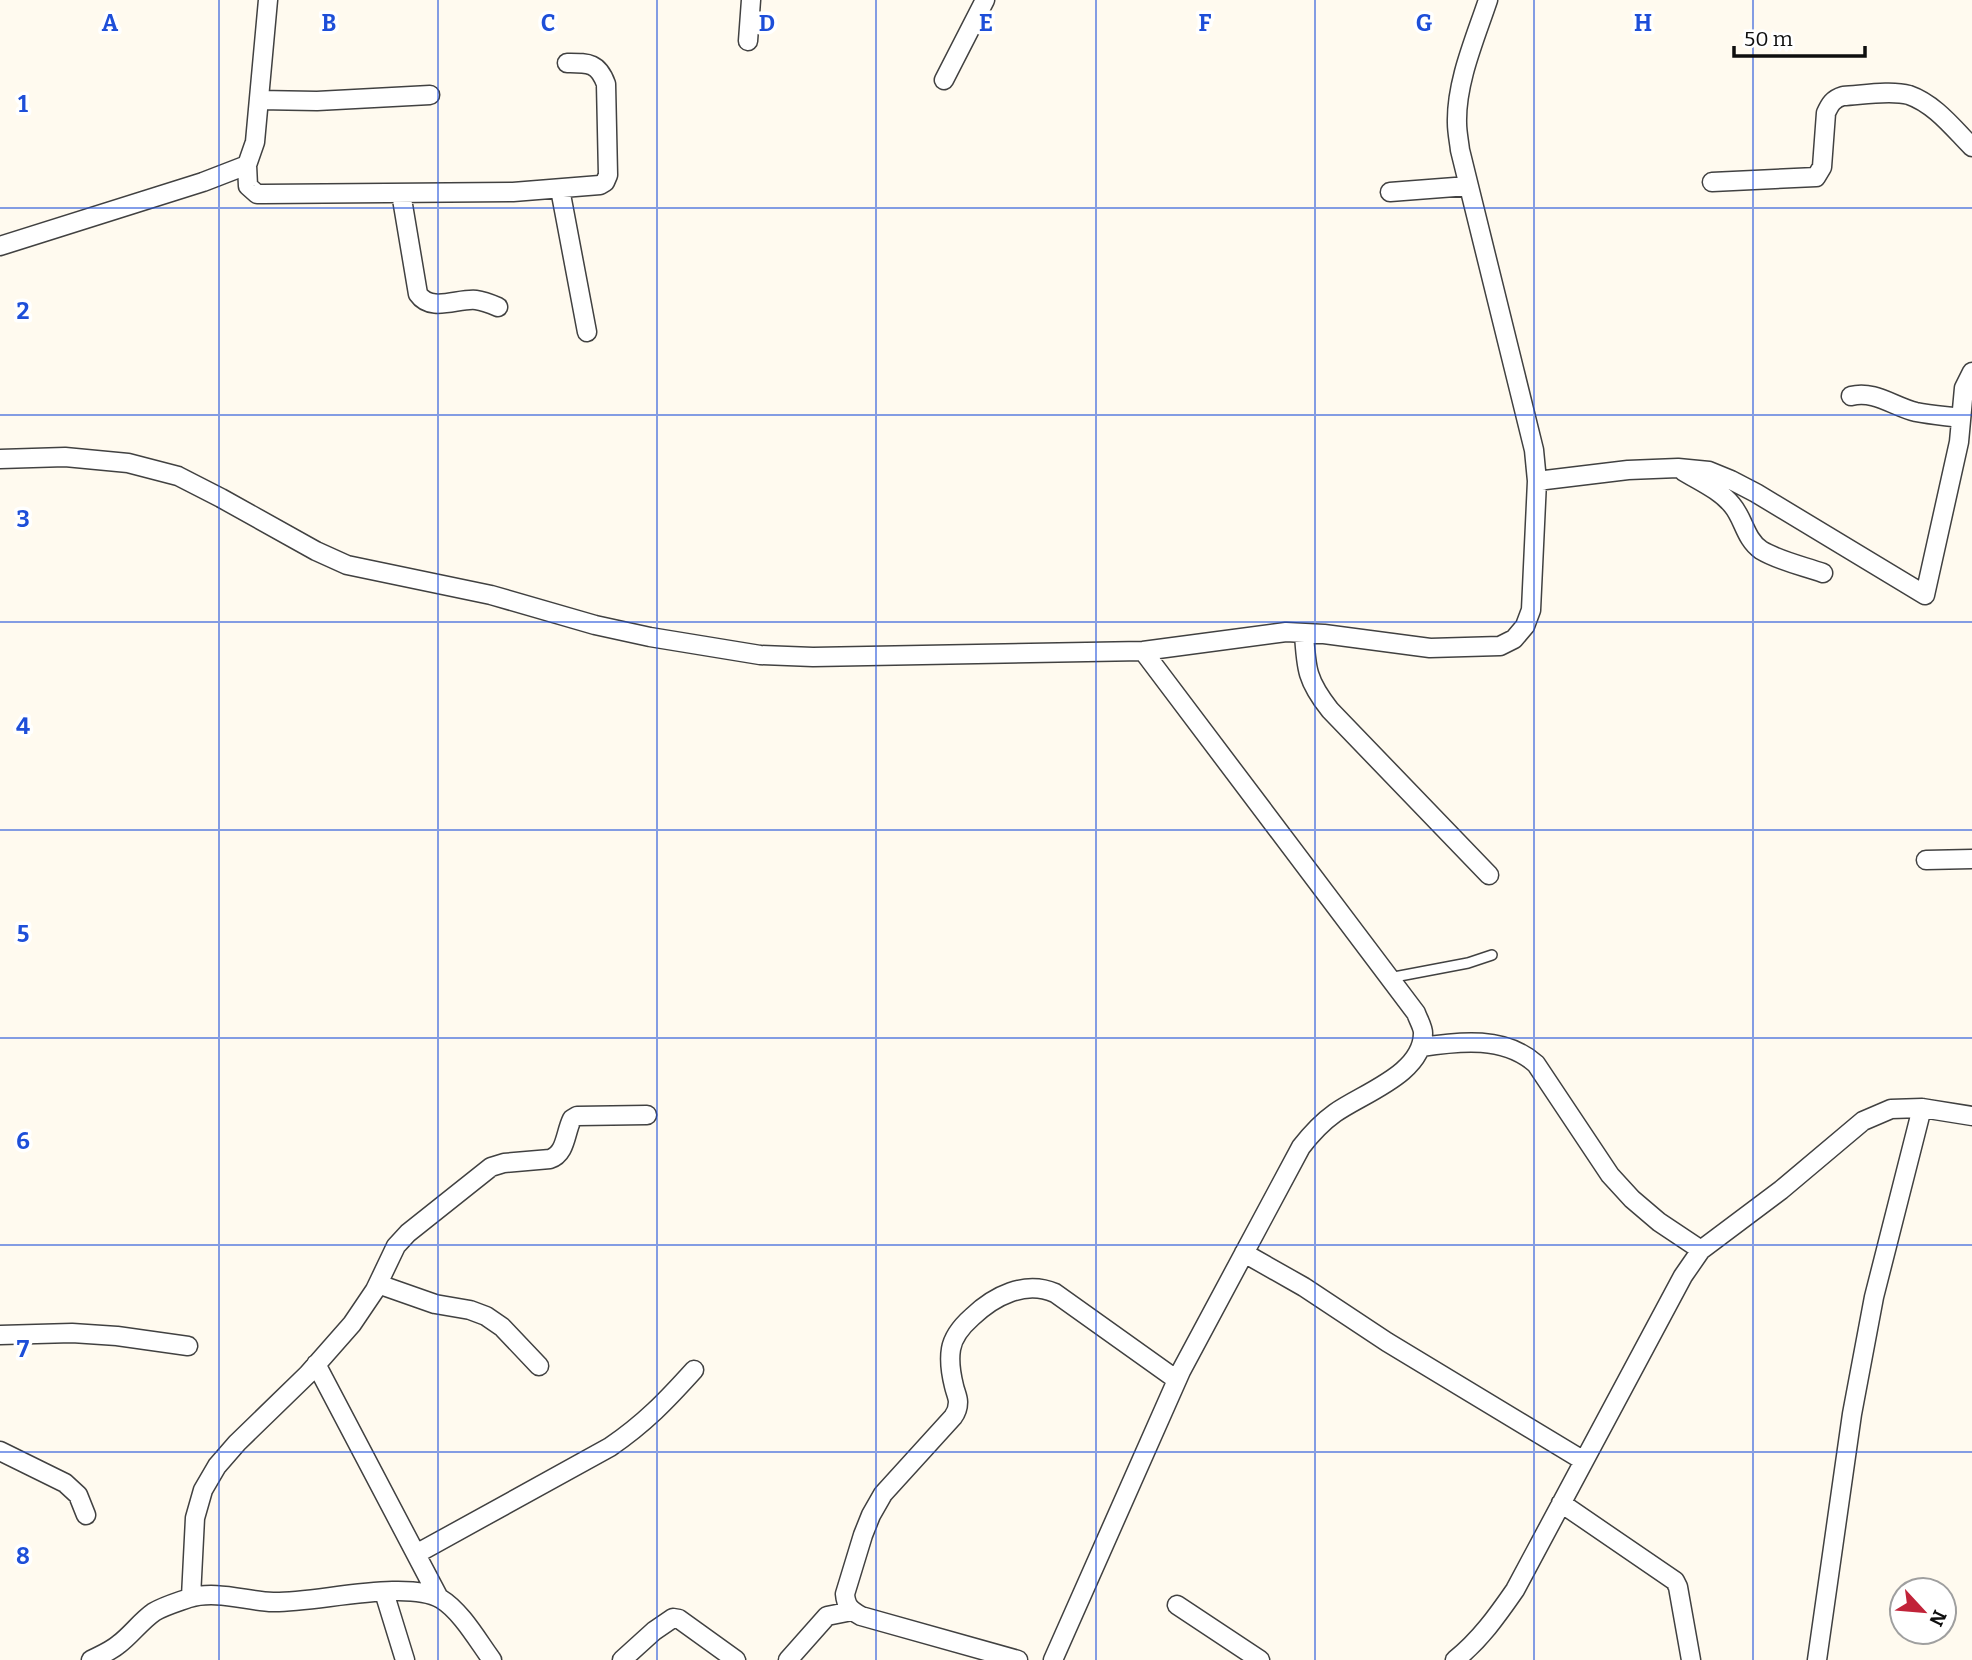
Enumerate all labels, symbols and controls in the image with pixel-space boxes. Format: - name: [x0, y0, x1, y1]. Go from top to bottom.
- text: A: [102, 9, 119, 37]
- text: B: [322, 9, 336, 37]
- text: C: [541, 9, 555, 37]
- text: D: [759, 9, 775, 37]
- text: E: [979, 9, 993, 37]
- text: F: [1199, 9, 1212, 37]
- text: G: [1416, 9, 1433, 37]
- text: H: [1634, 9, 1652, 37]
- scale bar: [1734, 14, 1865, 58]
- text: 50 m: [1744, 26, 1793, 52]
- text: 1: [18, 90, 28, 118]
- text: 2: [17, 297, 30, 325]
- text: 3: [16, 505, 30, 533]
- text: 4: [16, 712, 30, 740]
- text: 5: [17, 920, 29, 948]
- text: 6: [16, 1127, 30, 1155]
- text: 7: [17, 1335, 30, 1363]
- text: 8: [16, 1542, 30, 1570]
- north arrow: [1888, 1576, 1958, 1646]
- text: N: [1924, 1607, 1951, 1630]

